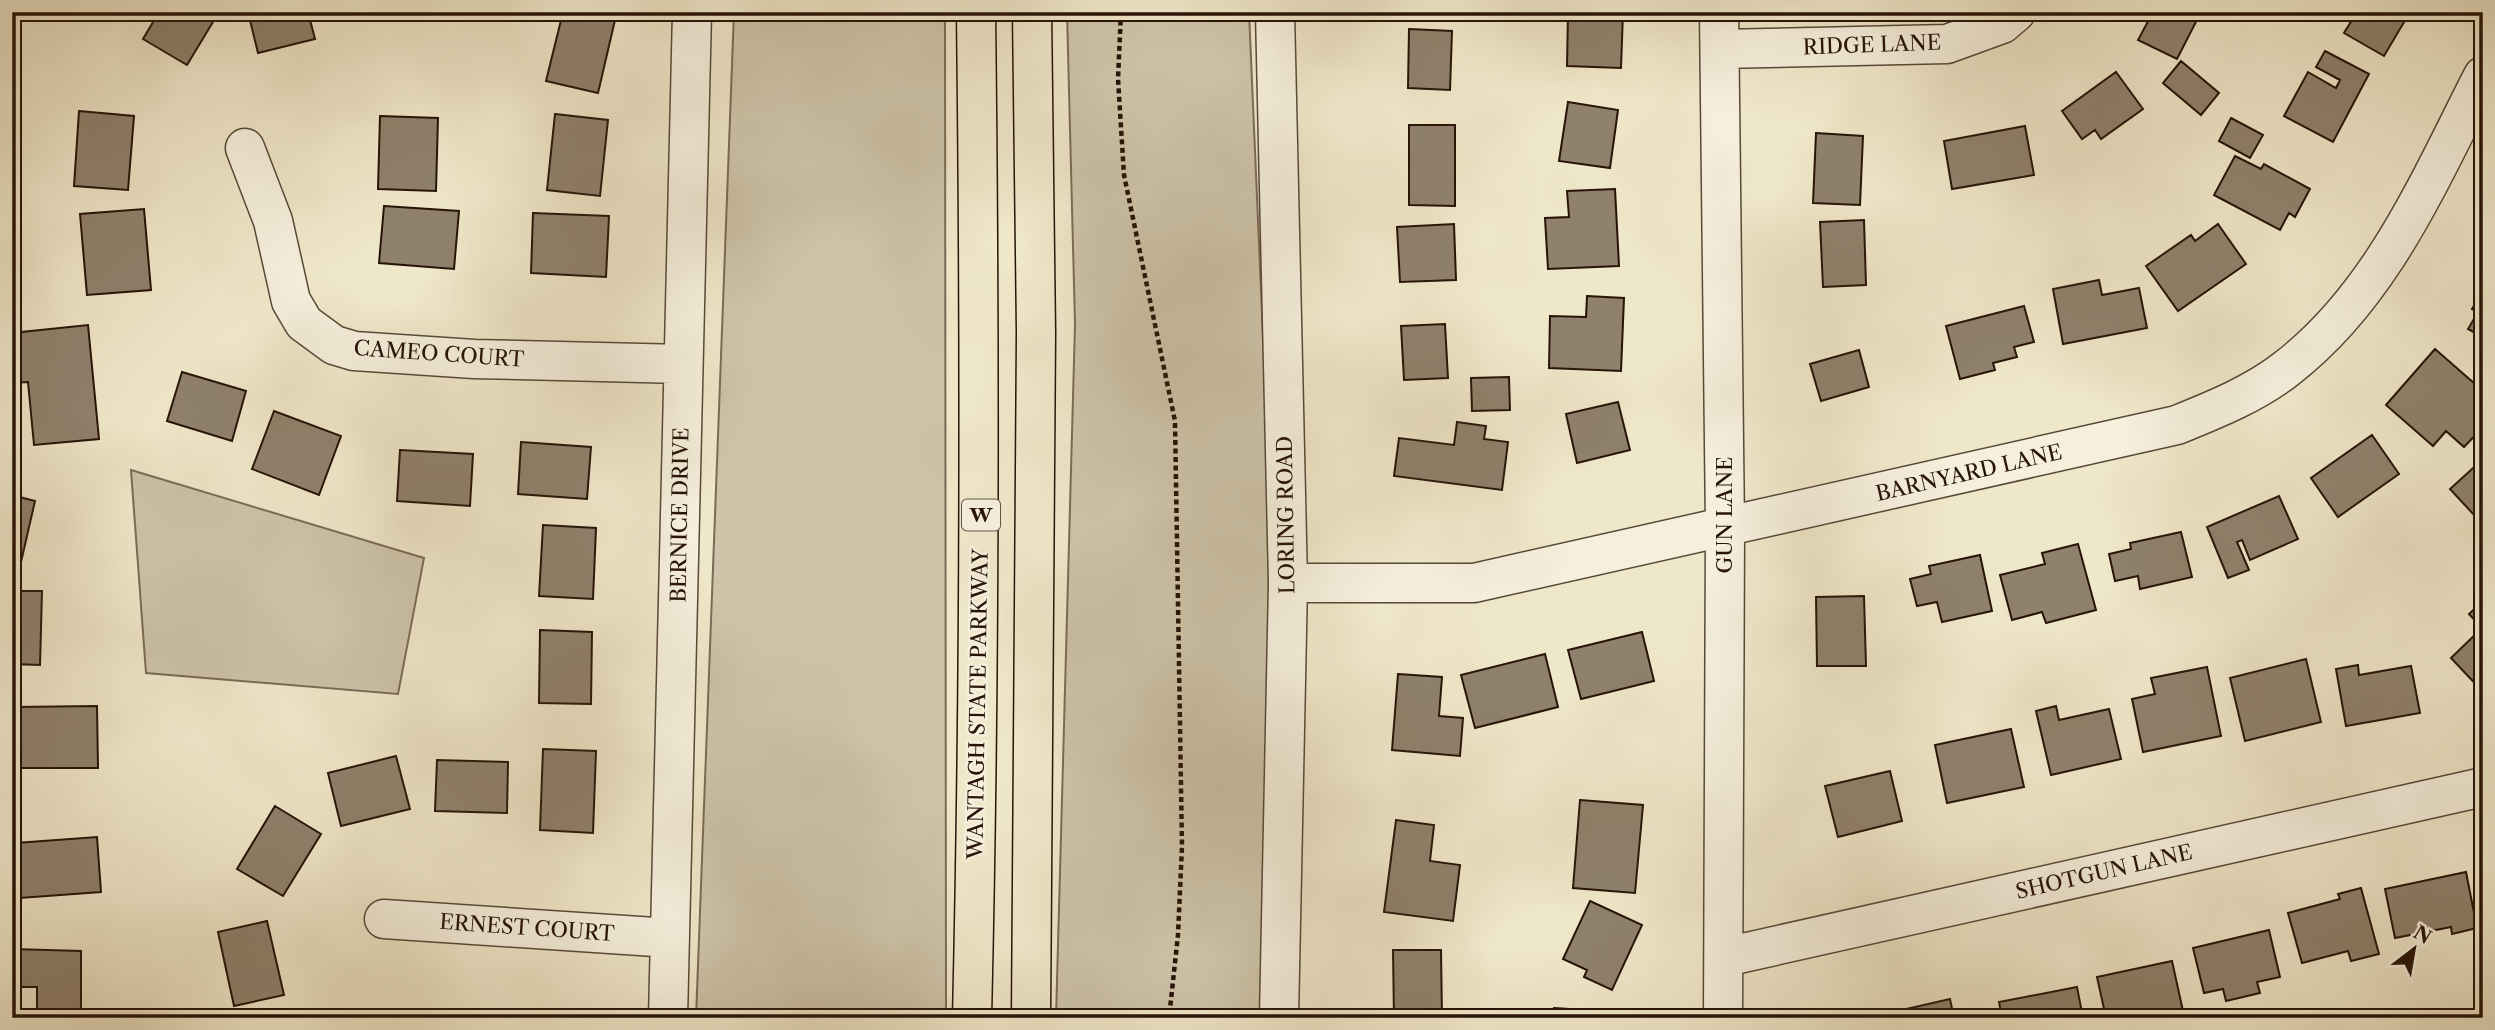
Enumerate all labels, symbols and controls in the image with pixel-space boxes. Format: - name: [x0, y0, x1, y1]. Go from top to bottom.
- street label: RIDGE LANE: [1802, 30, 1942, 59]
- street label: CAMEO COURT: [353, 335, 525, 372]
- street label: BERNICE DRIVE: [665, 427, 694, 603]
- street label: LORING ROAD: [1272, 436, 1299, 594]
- street label: BARNYARD LANE: [1873, 439, 2064, 506]
- street label: GUN LANE: [1712, 456, 1737, 574]
- road number: W: [962, 500, 1000, 530]
- street label: WANTAGH STATE PARKWAY: [962, 547, 993, 860]
- street label: SHOTGUN LANE: [2013, 839, 2195, 904]
- street label: ERNEST COURT: [439, 909, 616, 946]
- north arrow: [2380, 914, 2450, 984]
- text: N: [2409, 921, 2435, 949]

